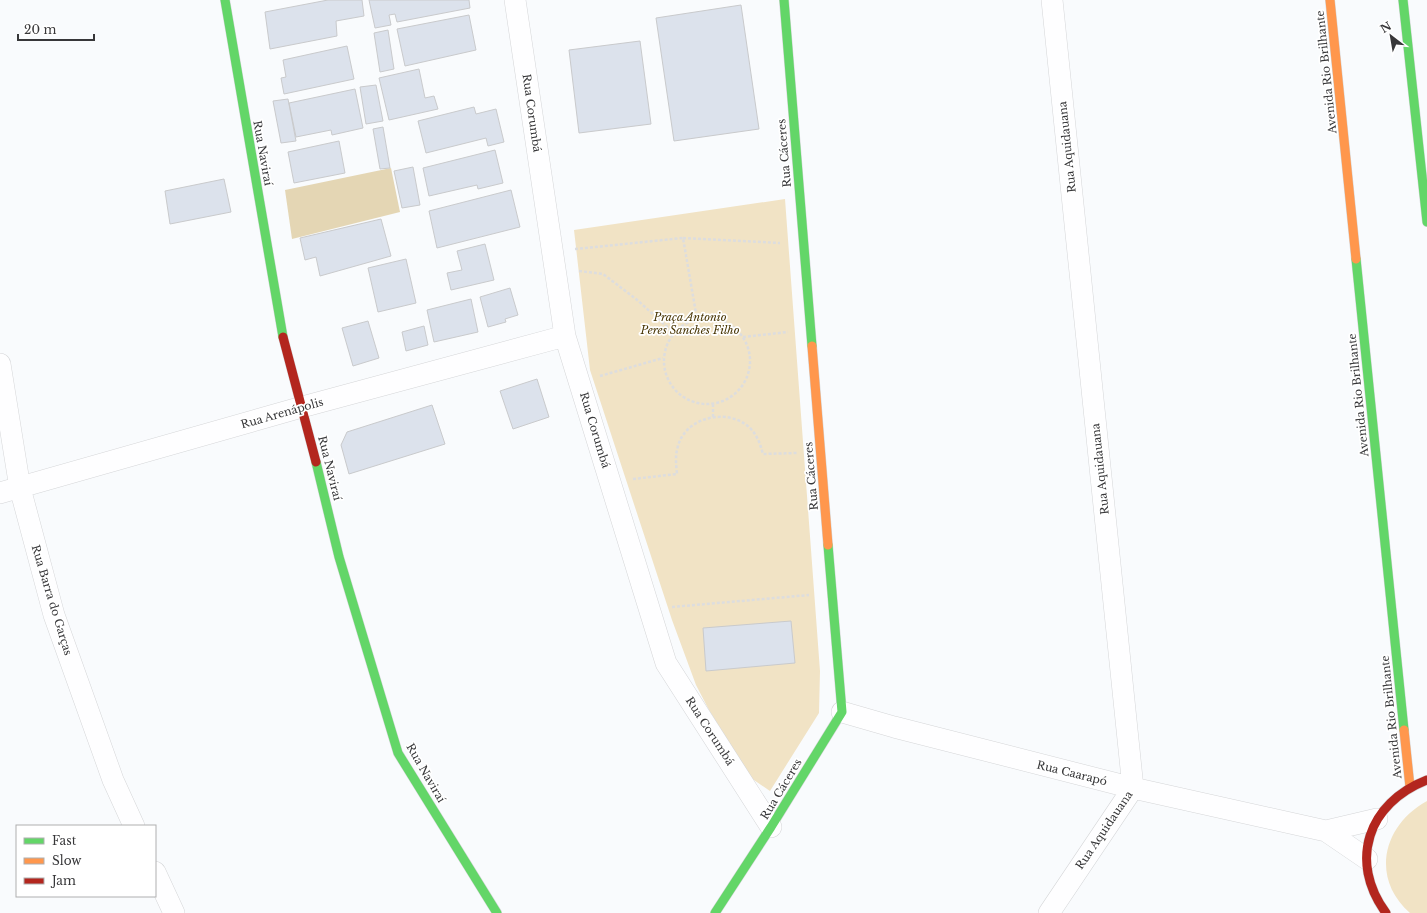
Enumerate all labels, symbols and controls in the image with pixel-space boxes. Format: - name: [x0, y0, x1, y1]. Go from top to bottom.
- street label: Avenida Rio Brilhante: [1313, 10, 1340, 135]
- scale bar: [18, 16, 94, 42]
- north arrow: [1371, 16, 1411, 56]
- text: N: [1378, 18, 1394, 36]
- text: 20 m: [24, 22, 56, 37]
- street label: Rua Corumbá: [520, 73, 545, 154]
- street label: Rua Aquidauana: [1055, 100, 1079, 193]
- street label: Rua Cáceres: [774, 118, 794, 188]
- street label: Rua Naviraí: [250, 119, 276, 187]
- park label: Praça Antonio Peres Sanches Filho: [640, 310, 740, 337]
- street label: Avenida Rio Brilhante: [1345, 333, 1372, 458]
- street label: Rua Corumbá: [577, 390, 613, 471]
- street label: Rua Arenápolis: [239, 395, 325, 431]
- street label: Rua Aquidauana: [1088, 422, 1112, 515]
- street label: Rua Naviraí: [315, 434, 345, 502]
- street label: Rua Cáceres: [801, 441, 821, 511]
- street label: Rua Barra do Garças: [29, 543, 75, 657]
- street label: Avenida Rio Brilhante: [1378, 655, 1405, 780]
- street label: Rua Corumbá: [683, 694, 738, 769]
- street label: Rua Naviraí: [403, 741, 449, 805]
- street label: Rua Cáceres: [757, 756, 805, 822]
- street label: Rua Caarapó: [1035, 757, 1109, 789]
- street label: Rua Aquidauana: [1072, 787, 1136, 872]
- legend: [16, 825, 156, 897]
- text: Fast: [52, 833, 77, 848]
- text: Slow: [52, 853, 82, 868]
- text: Jam: [50, 873, 76, 888]

